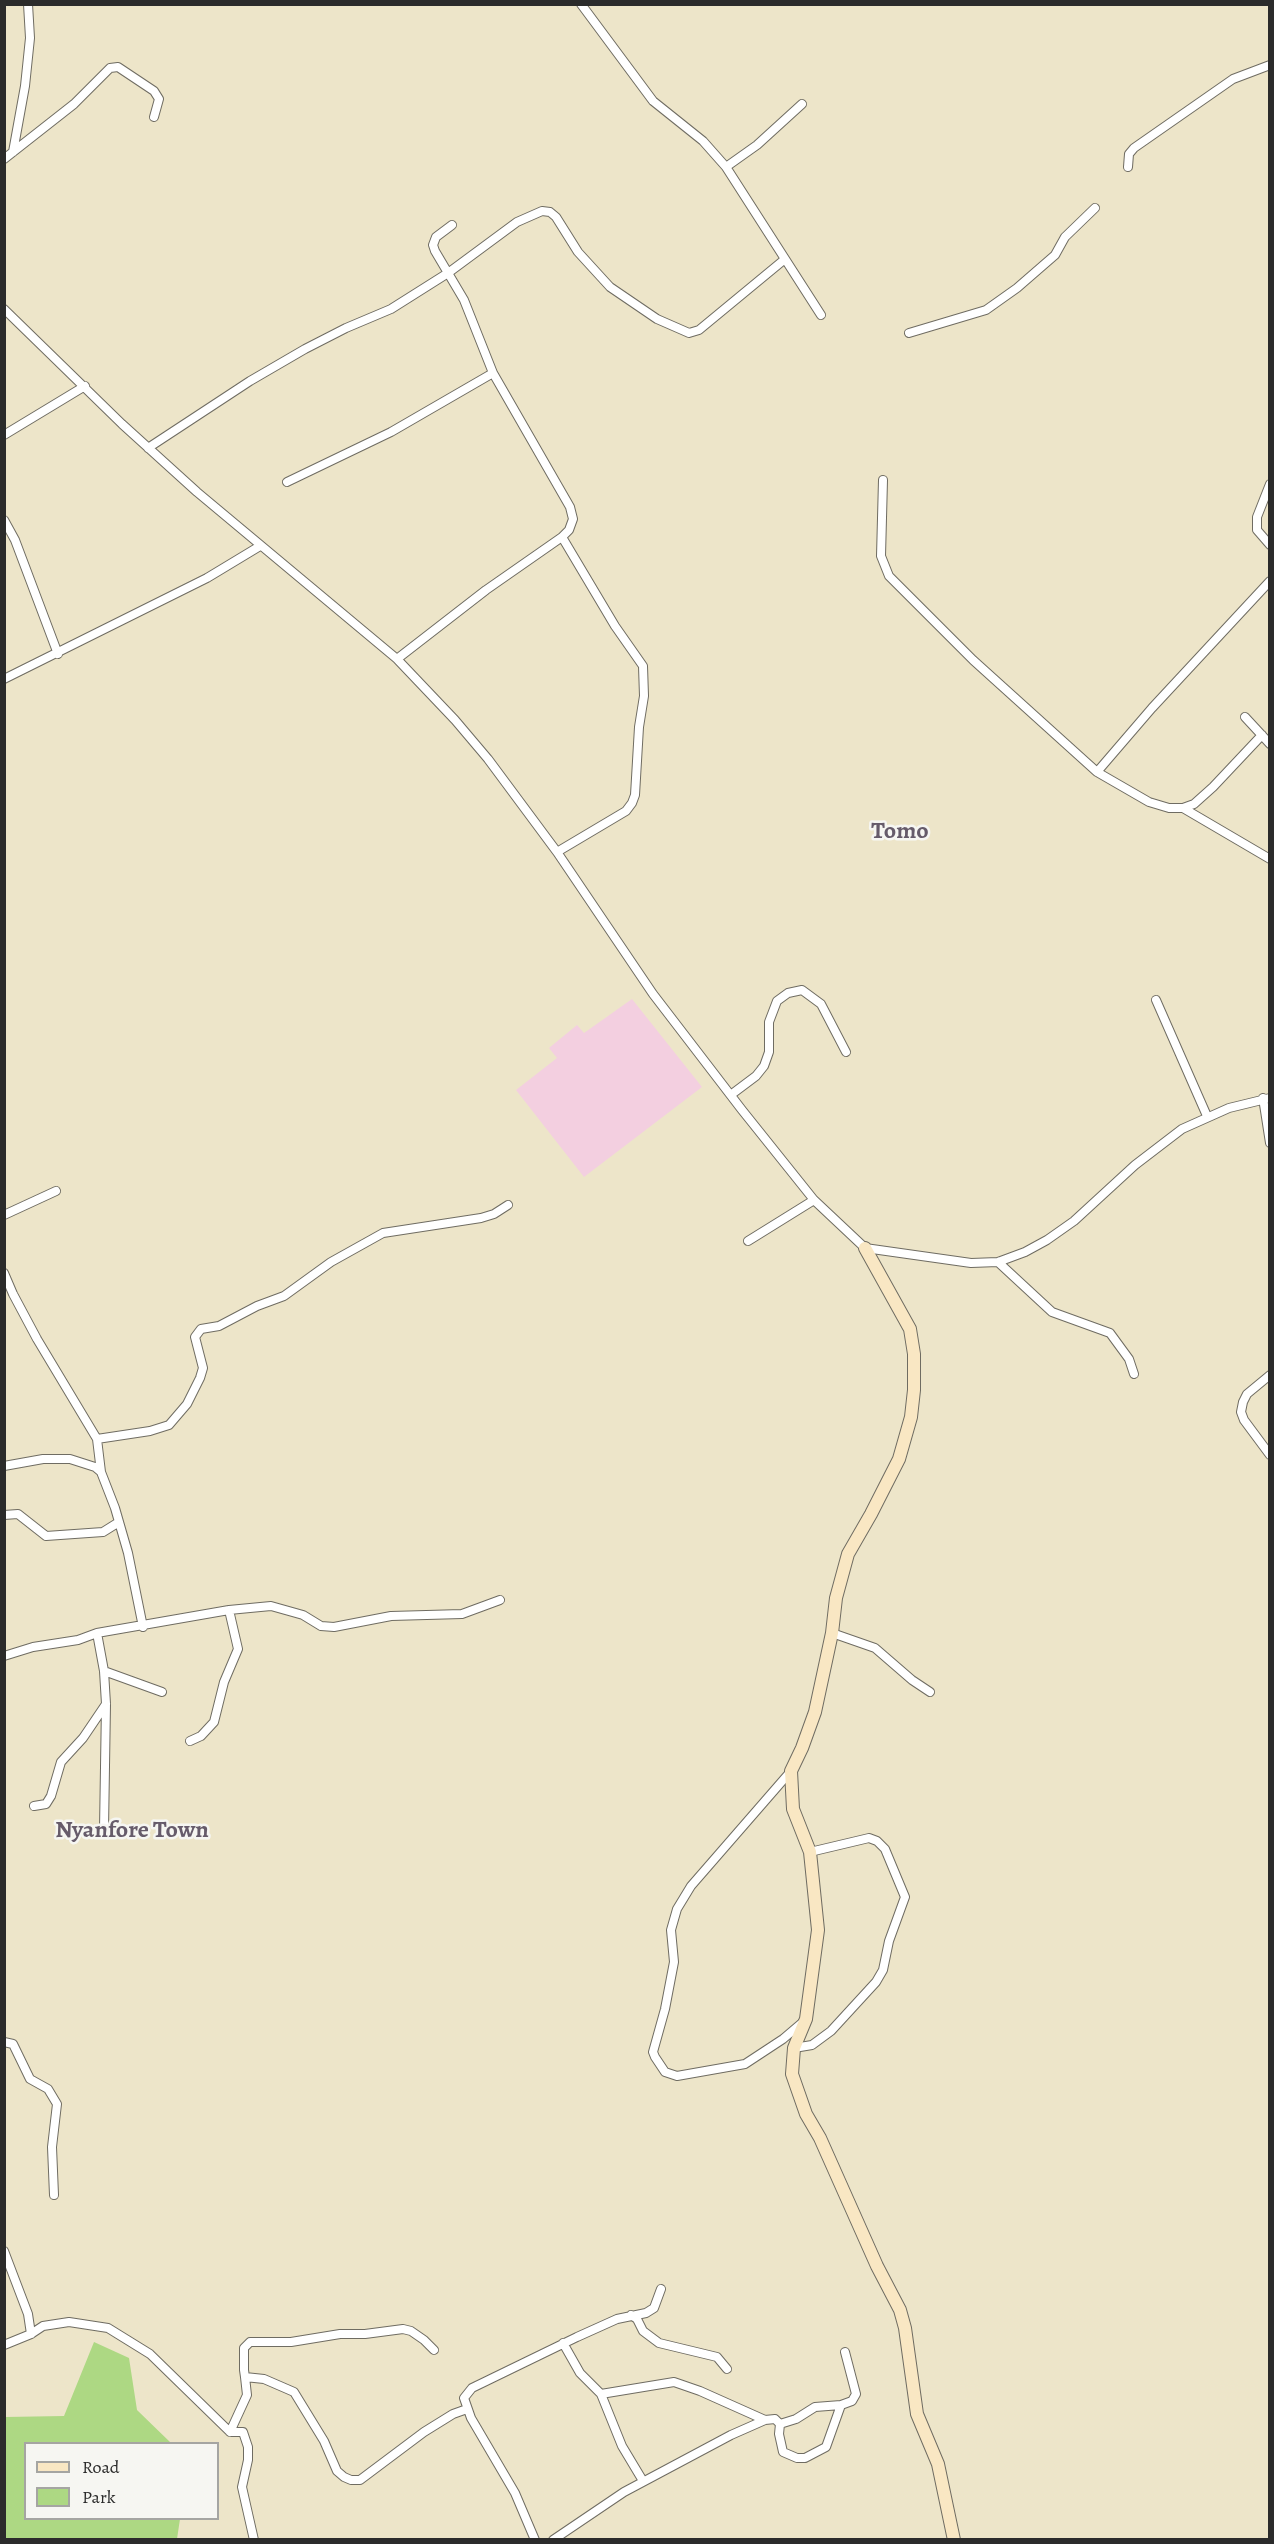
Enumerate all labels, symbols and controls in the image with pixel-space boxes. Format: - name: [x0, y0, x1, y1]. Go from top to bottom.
- district label: Tomo: [871, 818, 929, 846]
- district label: Nyanfore Town: [55, 1817, 209, 1845]
- legend: [24, 2442, 219, 2520]
- text: Road: [82, 2455, 119, 2479]
- text: Park: [82, 2485, 116, 2509]

